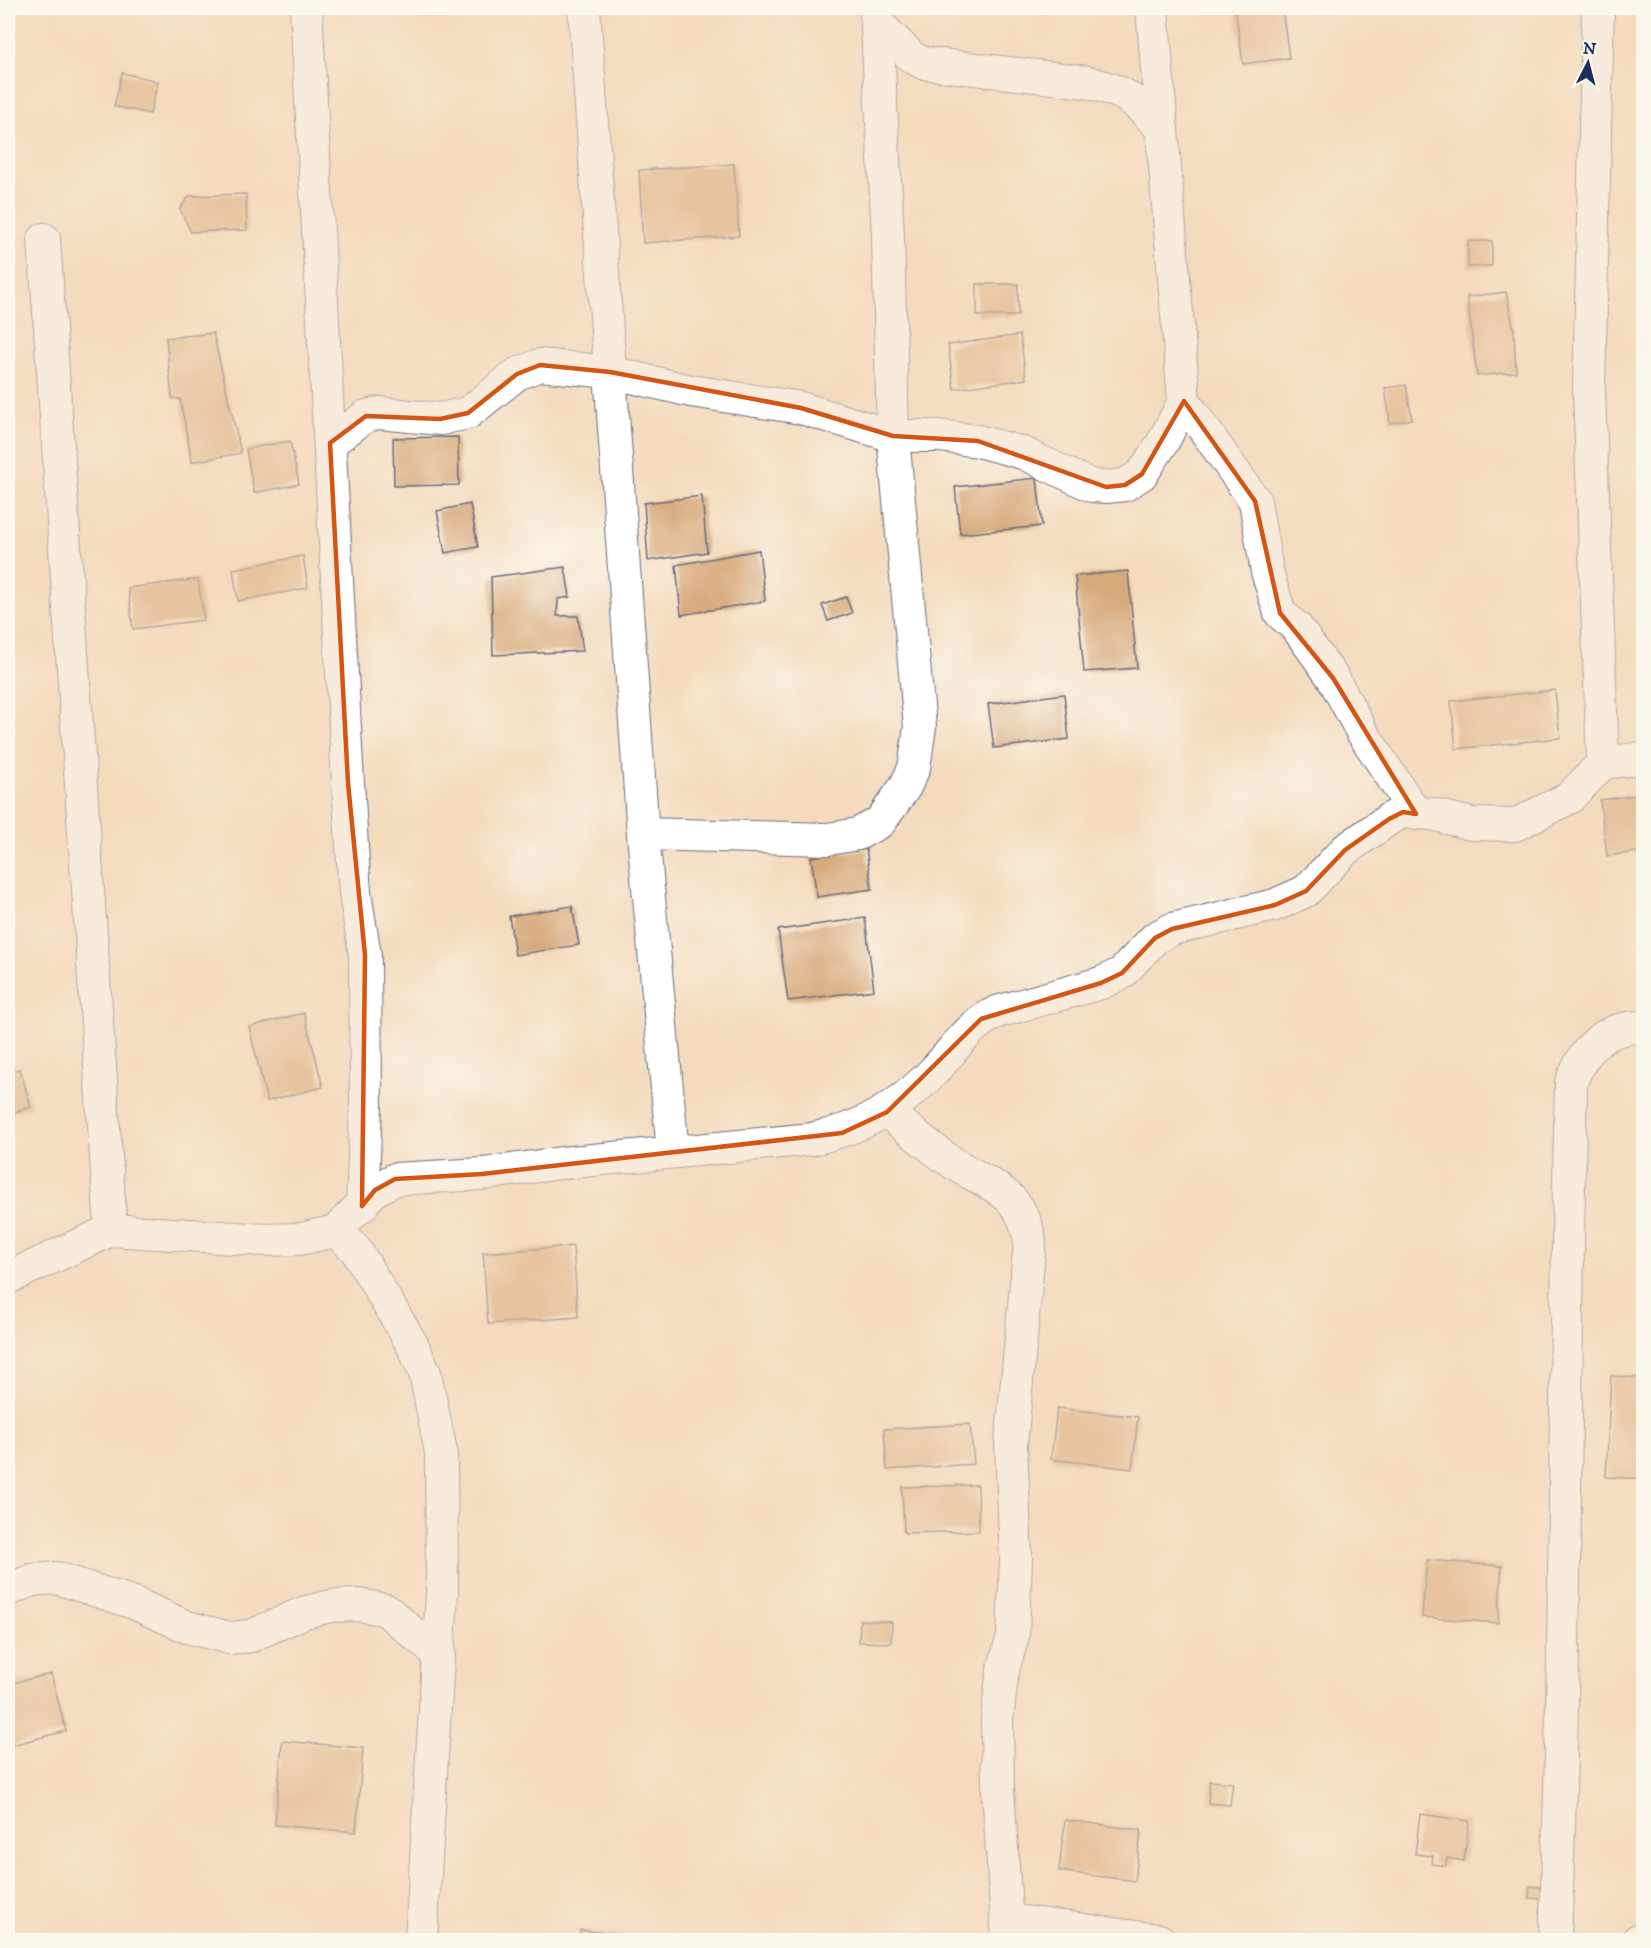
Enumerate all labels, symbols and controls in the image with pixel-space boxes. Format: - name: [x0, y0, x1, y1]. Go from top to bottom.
- north arrow: [1558, 33, 1618, 93]
- text: N: [1582, 38, 1597, 60]

